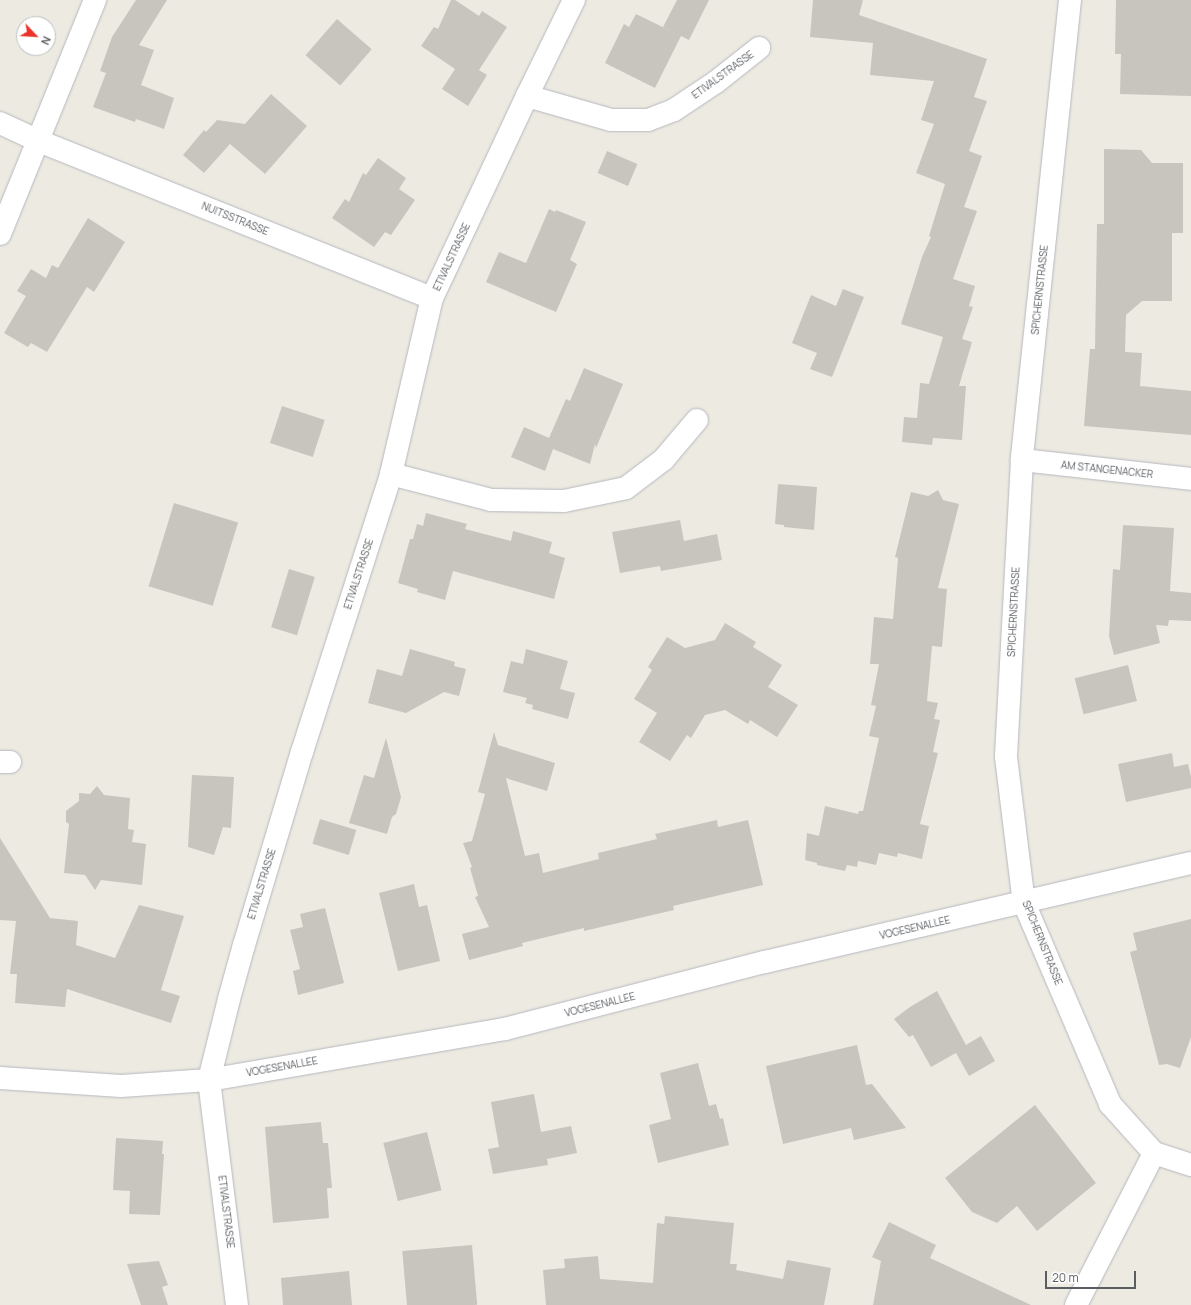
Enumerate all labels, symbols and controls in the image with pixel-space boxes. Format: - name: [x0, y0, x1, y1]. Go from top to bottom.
- north arrow: [16, 16, 56, 56]
- text: N: [38, 34, 55, 48]
- street label: ETIVALSTRASSE: [690, 49, 756, 101]
- street label: NUITSSTRASSE: [200, 200, 270, 238]
- street label: ETIVALSTRASSE: [431, 221, 473, 293]
- street label: SPICHERNSTRASSE: [1029, 245, 1051, 335]
- street label: AM STANGENACKER: [1060, 459, 1154, 481]
- street label: ETIVALSTRASSE: [342, 537, 376, 611]
- street label: SPICHERNSTRASSE: [1006, 567, 1022, 657]
- street label: ETIVALSTRASSE: [246, 847, 278, 921]
- street label: SPICHERNSTRASSE: [1020, 899, 1064, 987]
- street label: VOGESENALLEE: [878, 914, 952, 942]
- street label: VOGESENALLEE: [564, 990, 636, 1020]
- street label: VOGESENALLEE: [245, 1055, 319, 1079]
- street label: ETIVALSTRASSE: [216, 1175, 236, 1249]
- scale bar: [1047, 1263, 1138, 1289]
- text: 20 m: [1052, 1269, 1079, 1286]

